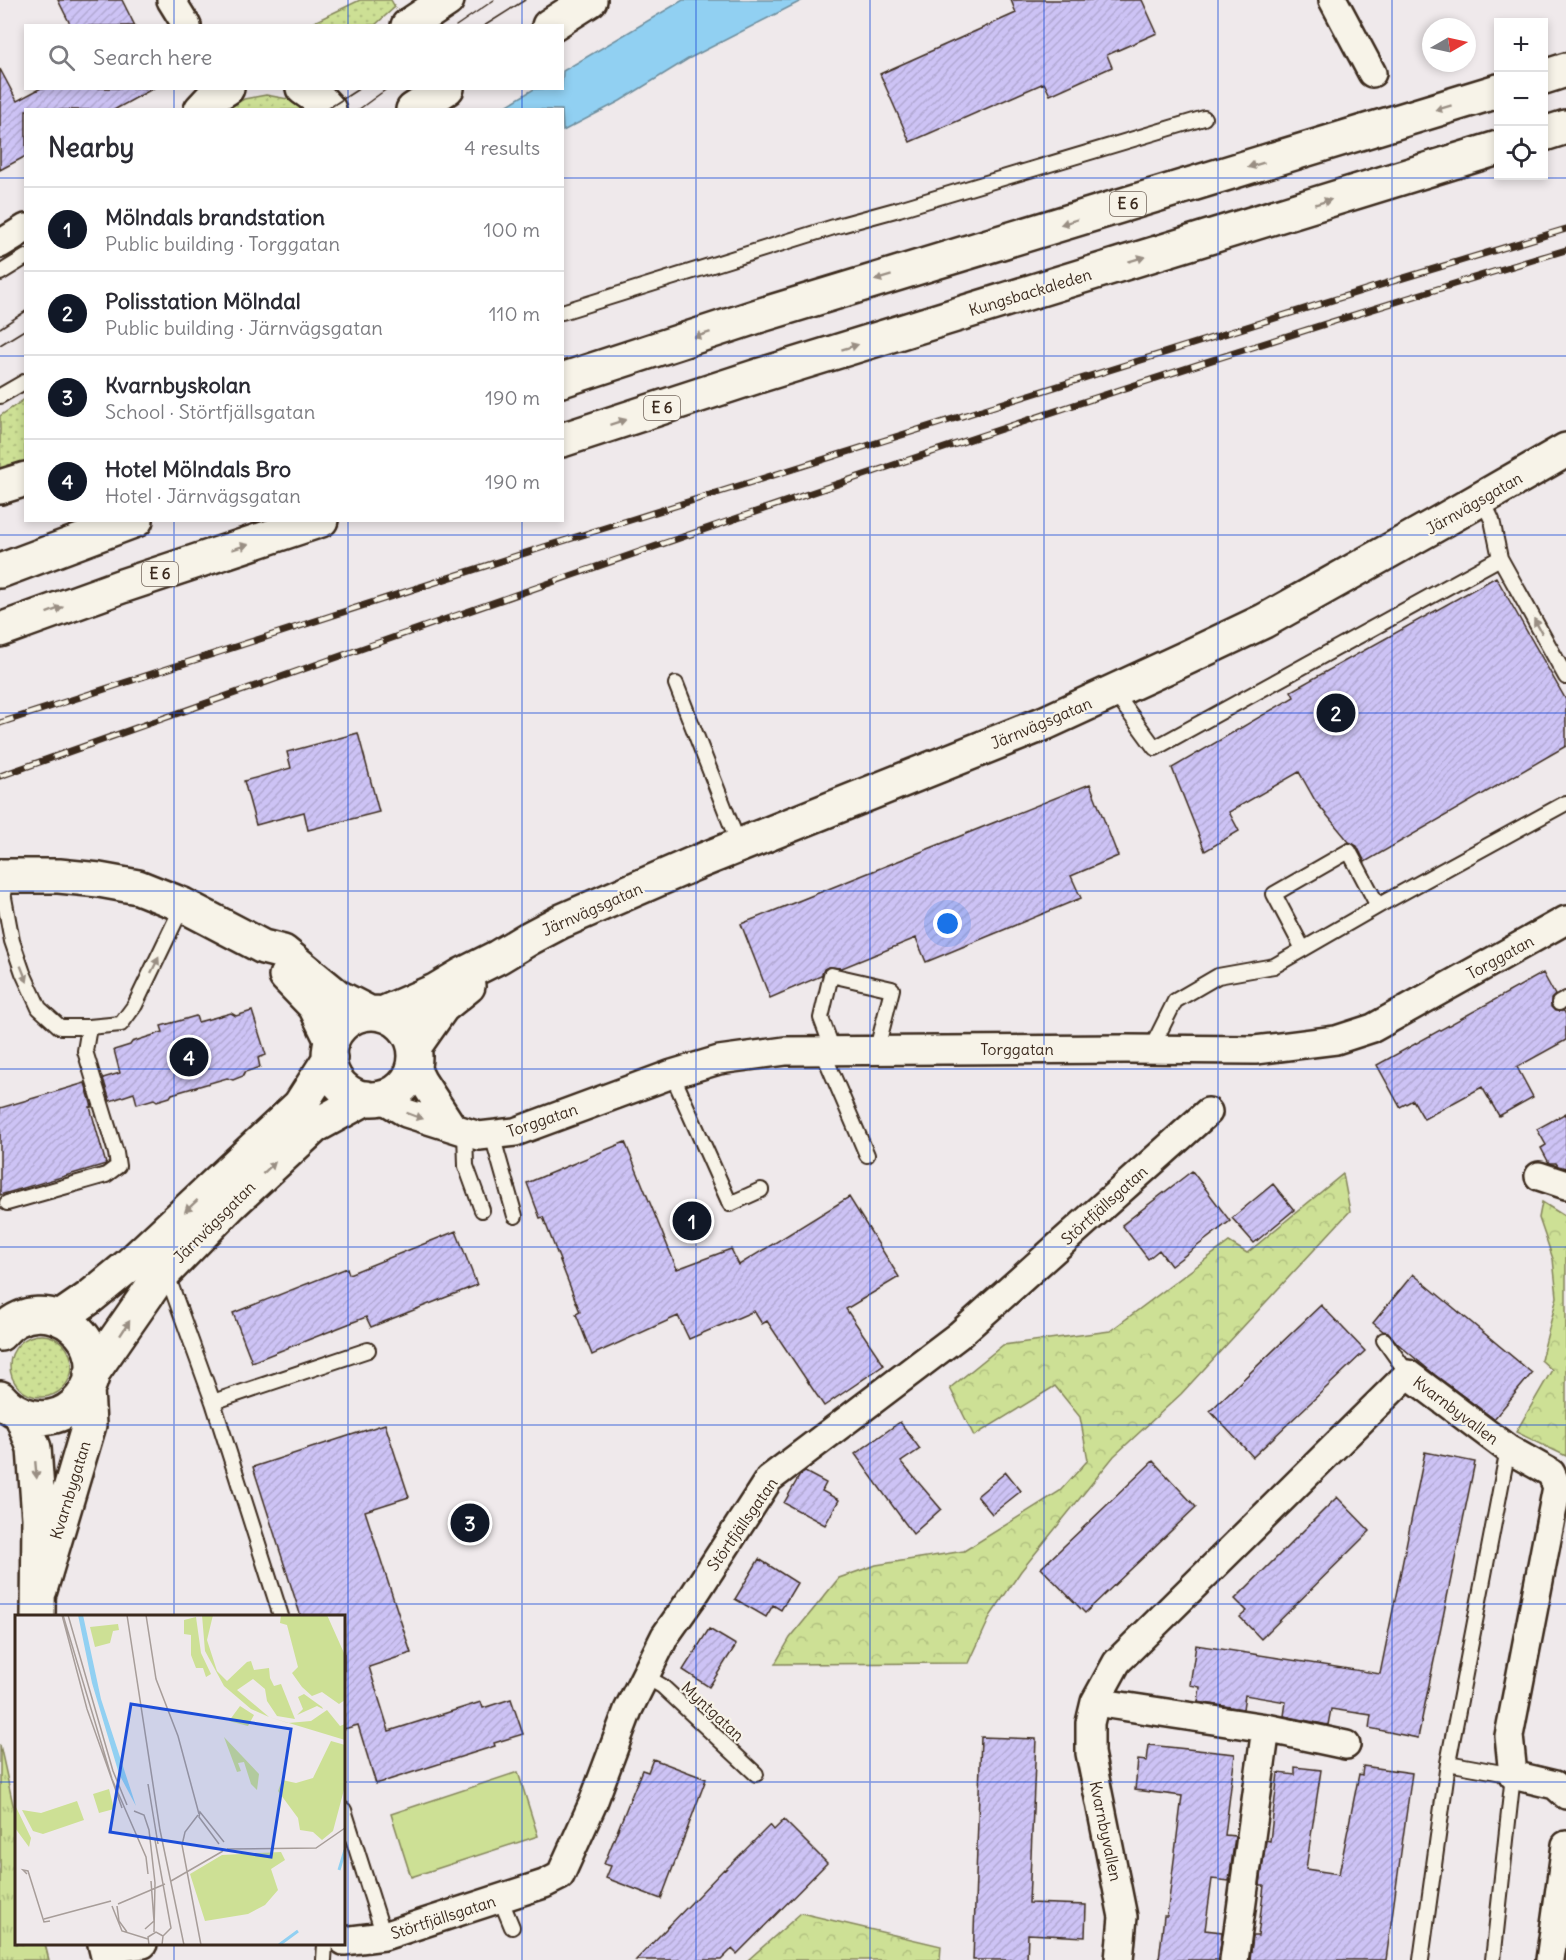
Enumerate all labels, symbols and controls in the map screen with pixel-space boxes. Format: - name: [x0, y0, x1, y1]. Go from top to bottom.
- north arrow: [1422, 18, 1476, 72]
- map controls: [1494, 18, 1548, 180]
- button: +: [1494, 18, 1548, 72]
- search box: [24, 24, 564, 90]
- icon: search: [45, 41, 78, 74]
- text: Search here: [93, 43, 212, 71]
- button: −: [1494, 72, 1548, 126]
- one-way arrow: [1434, 104, 1452, 113]
- button: locate: [1494, 126, 1548, 180]
- text: Nearby: [48, 131, 134, 164]
- text: 4 results: [464, 135, 540, 160]
- one-way arrow: [1247, 161, 1265, 170]
- road number: E 6: [1110, 192, 1146, 216]
- one-way arrow: [1314, 197, 1332, 206]
- text: Mölndals brandstation: [105, 203, 325, 231]
- text: 1: [64, 217, 71, 242]
- text: 100 m: [483, 217, 540, 242]
- one-way arrow: [1060, 218, 1078, 227]
- text: Public building · Torggatan: [105, 231, 340, 256]
- one-way arrow: [1128, 254, 1146, 263]
- street label: Kungsbackaleden: [966, 264, 1094, 320]
- one-way arrow: [874, 274, 892, 283]
- text: Polisstation Mölndal: [105, 287, 301, 315]
- text: 2: [62, 301, 73, 326]
- text: 110 m: [489, 301, 540, 326]
- text: Public building · Järnvägsgatan: [105, 315, 383, 340]
- one-way arrow: [693, 330, 711, 340]
- one-way arrow: [841, 342, 859, 351]
- text: Kvarnbyskolan: [105, 371, 251, 399]
- text: 3: [62, 385, 73, 410]
- text: 190 m: [485, 385, 540, 410]
- road number: E 6: [644, 396, 680, 420]
- text: School · Störtfjällsgatan: [105, 399, 315, 424]
- one-way arrow: [609, 417, 627, 426]
- text: Hotel Mölndals Bro: [105, 455, 291, 483]
- street label: Järnvägsgatan: [1422, 467, 1526, 539]
- text: 4: [62, 469, 73, 494]
- text: 190 m: [485, 469, 540, 494]
- text: Hotel · Järnvägsgatan: [105, 483, 301, 508]
- one-way arrow: [231, 542, 249, 552]
- road number: E 6: [142, 562, 178, 586]
- one-way arrow: [46, 605, 64, 615]
- one-way arrow: [1533, 617, 1543, 634]
- pin: 2: [1316, 690, 1356, 736]
- street label: Järnvägsgatan: [988, 693, 1094, 753]
- street label: Järnvägsgatan: [539, 878, 645, 940]
- your location: [933, 909, 962, 938]
- street label: Torggatan: [1463, 930, 1537, 984]
- one-way arrow: [150, 957, 159, 974]
- one-way arrow: [19, 965, 29, 983]
- pin: 4: [170, 1034, 208, 1080]
- street label: Torggatan: [980, 1039, 1054, 1059]
- street label: Torggatan: [504, 1099, 580, 1141]
- one-way arrow: [406, 1112, 424, 1122]
- one-way arrow: [262, 1161, 277, 1175]
- street label: Störtfjällsgatan: [1057, 1161, 1151, 1249]
- street label: Järnvägsgatan: [169, 1177, 259, 1267]
- pin: 1: [672, 1198, 712, 1244]
- one-way arrow: [184, 1199, 199, 1212]
- one-way arrow: [119, 1320, 131, 1336]
- street label: Kvarnbyvallen: [1409, 1371, 1503, 1449]
- street label: Kvarnbygatan: [46, 1438, 94, 1542]
- one-way arrow: [31, 1461, 40, 1480]
- street label: Störtfjällsgatan: [702, 1474, 782, 1574]
- pin: 3: [450, 1500, 490, 1546]
- inset map: [15, 1615, 345, 1945]
- street label: Myntgatan: [678, 1677, 748, 1745]
- street label: Kvarnbyvallen: [1086, 1779, 1126, 1883]
- street label: Störtfjällsgatan: [388, 1891, 498, 1943]

